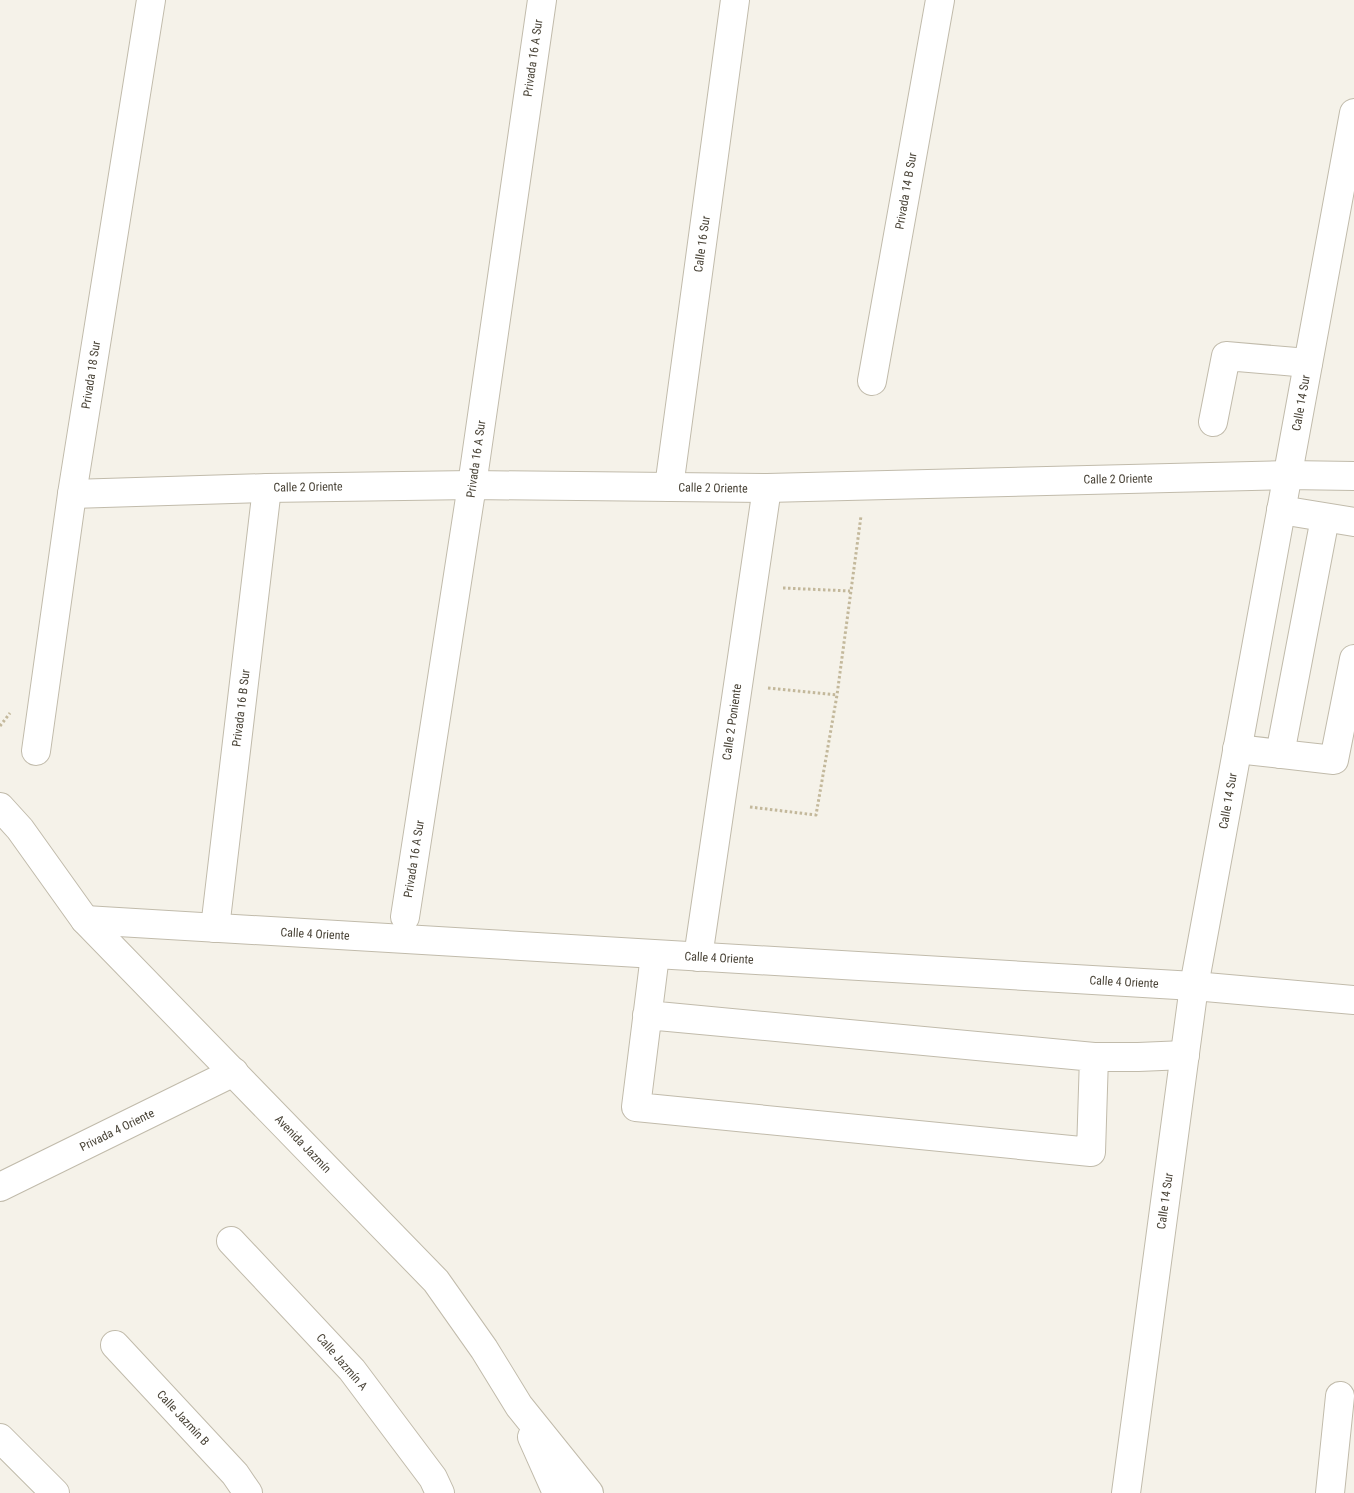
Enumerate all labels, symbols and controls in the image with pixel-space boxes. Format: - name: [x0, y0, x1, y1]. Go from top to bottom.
- street label: Privada 16 A Sur: [521, 18, 545, 98]
- street label: Privada 14 B Sur: [892, 151, 920, 231]
- street label: Calle 16 Sur: [691, 215, 713, 273]
- street label: Privada 18 Sur: [79, 340, 103, 410]
- street label: Calle 14 Sur: [1289, 374, 1313, 432]
- street label: Privada 16 A Sur: [464, 419, 488, 499]
- street label: Calle 2 Oriente: [1083, 471, 1153, 487]
- street label: Calle 2 Oriente: [273, 479, 343, 495]
- street label: Calle 2 Oriente: [678, 480, 748, 496]
- street label: Privada 16 B Sur: [229, 668, 253, 748]
- street label: Calle 2 Poniente: [720, 683, 744, 761]
- street label: Calle 14 Sur: [1216, 772, 1240, 830]
- street label: Privada 16 A Sur: [401, 819, 427, 899]
- street label: Calle 4 Oriente: [280, 925, 350, 943]
- street label: Calle 4 Oriente: [684, 949, 754, 967]
- street label: Calle 4 Oriente: [1089, 973, 1159, 991]
- street label: Privada 4 Oriente: [77, 1106, 157, 1154]
- street label: Avenida Jazmín: [272, 1112, 334, 1176]
- street label: Calle 14 Sur: [1154, 1172, 1176, 1230]
- street label: Calle Jazmín A: [314, 1331, 370, 1393]
- street label: Calle Jazmín B: [154, 1388, 212, 1448]

